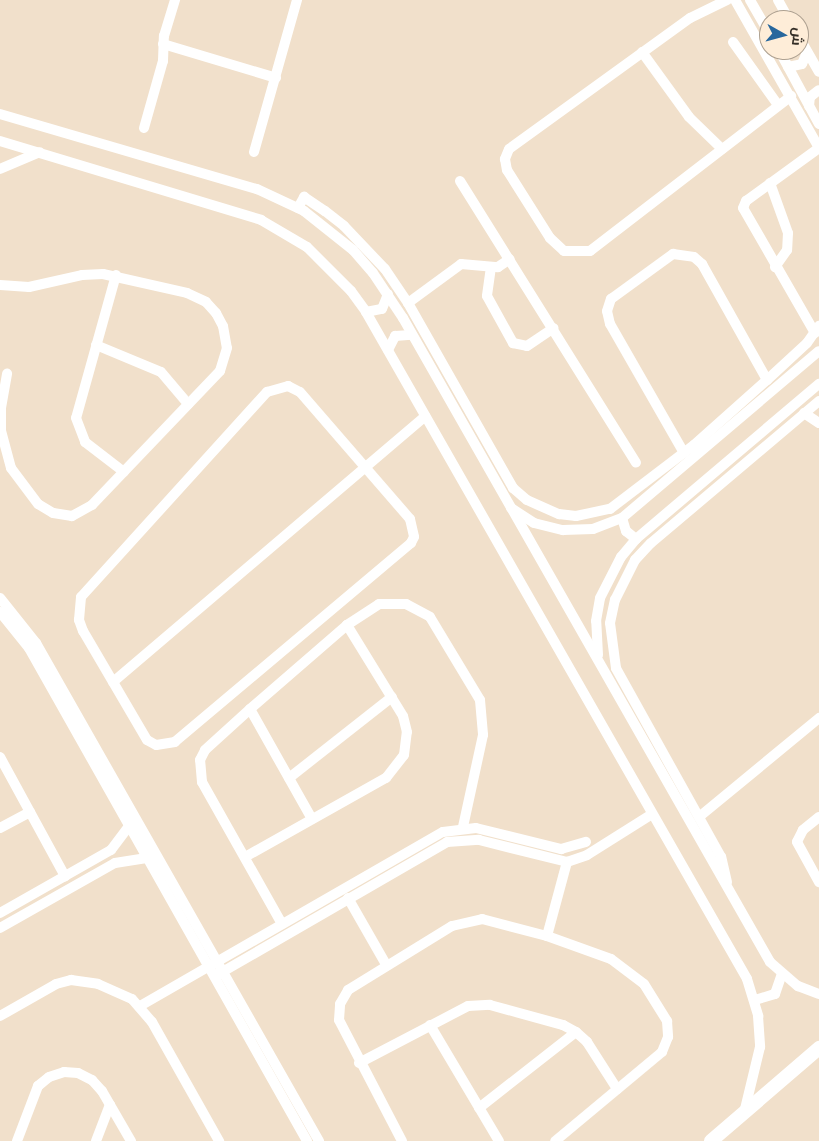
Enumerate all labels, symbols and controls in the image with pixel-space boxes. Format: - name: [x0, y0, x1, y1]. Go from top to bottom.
- north arrow: [759, 10, 809, 60]
- text: ش: [788, 27, 809, 47]

